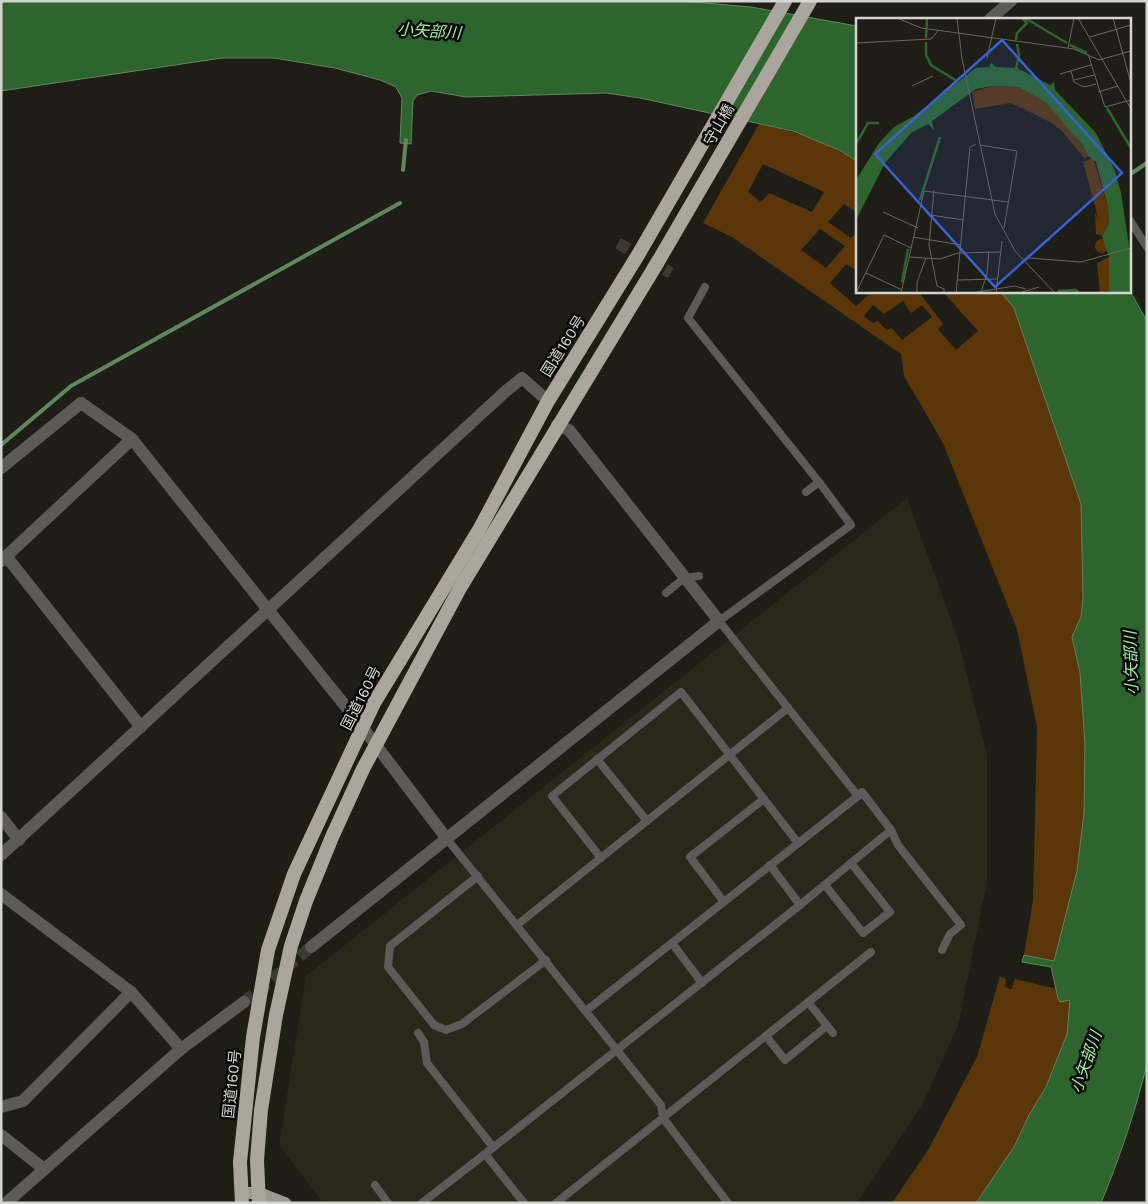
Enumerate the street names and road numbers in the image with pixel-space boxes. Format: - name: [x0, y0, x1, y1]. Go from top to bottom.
- street label: 守山橋: [700, 101, 738, 149]
- street label: 国道160号: [537, 312, 589, 380]
- street label: 国道160号: [337, 663, 385, 733]
- street label: 国道160号: [219, 1049, 245, 1119]

